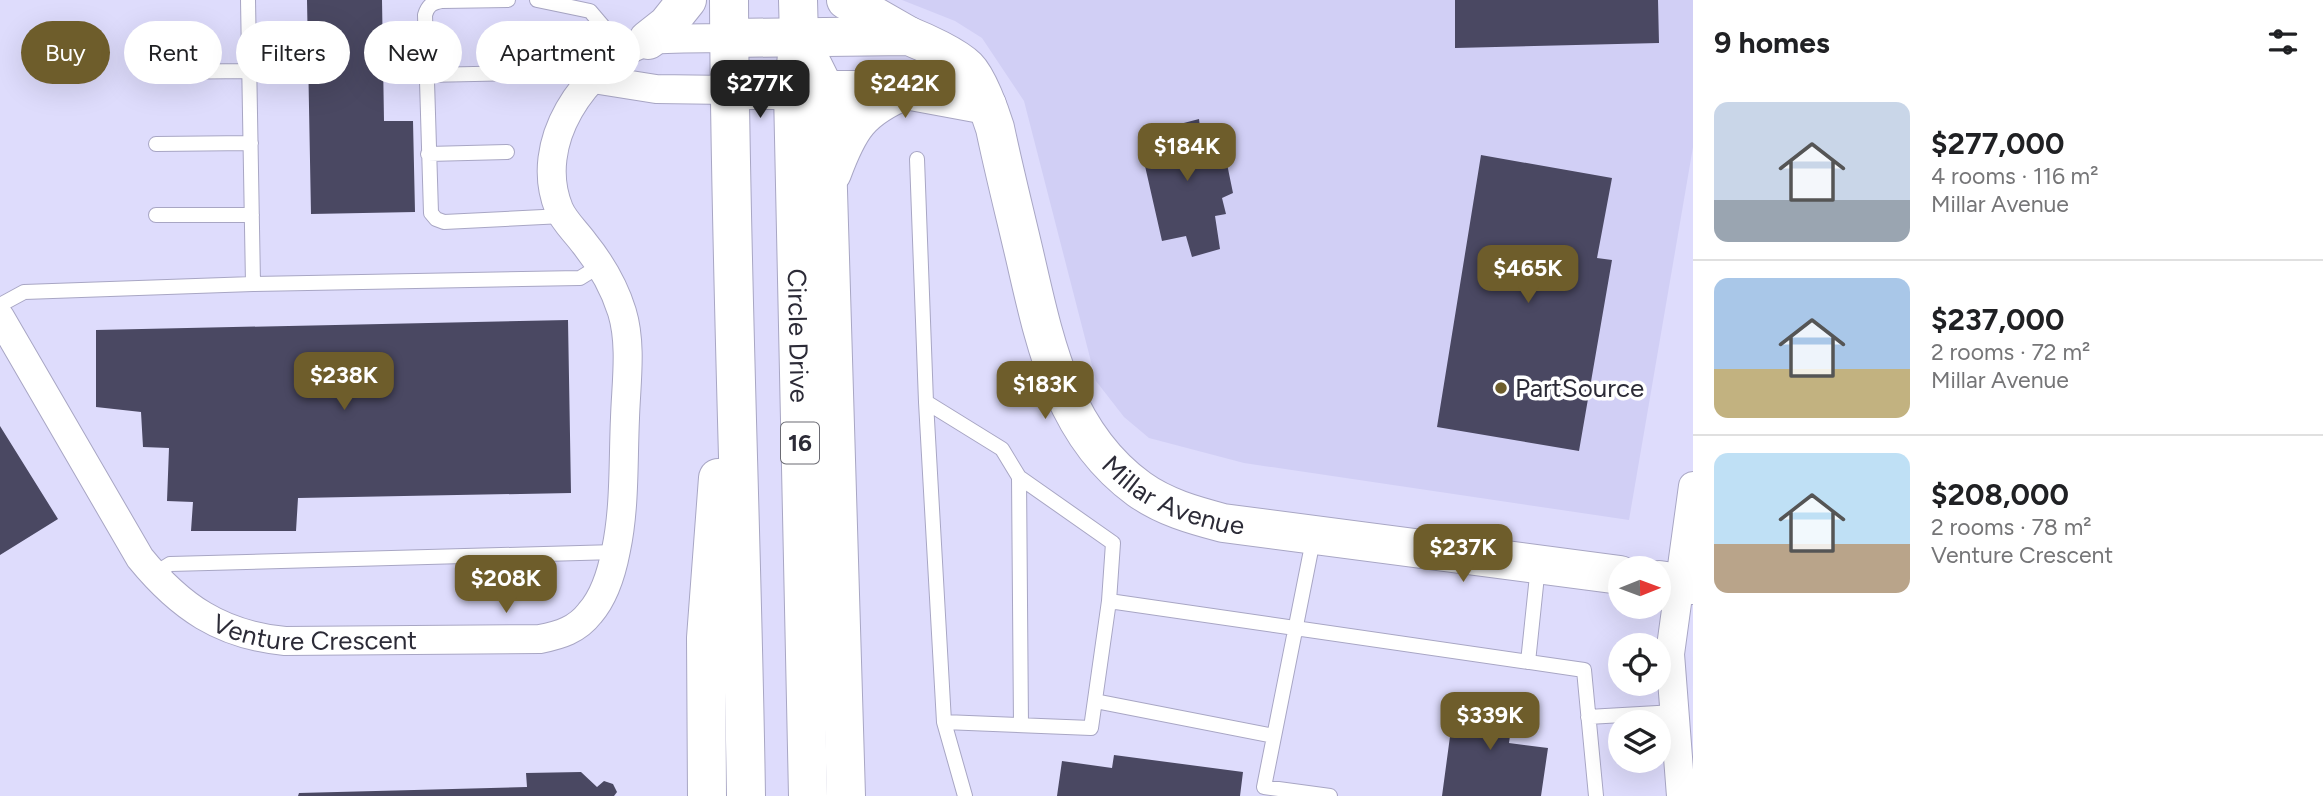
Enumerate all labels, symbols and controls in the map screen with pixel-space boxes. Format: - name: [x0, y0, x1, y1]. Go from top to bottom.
- chip: Buy: [21, 21, 110, 84]
- chip: Rent: [124, 21, 222, 84]
- chip: Filters: [236, 21, 350, 84]
- chip: New: [364, 21, 462, 84]
- chip: Apartment: [476, 21, 640, 84]
- icon: filters: [2264, 23, 2302, 61]
- text: 9 homes: [1714, 24, 1830, 61]
- pin: $277K: [711, 60, 809, 120]
- pin: $242K: [856, 60, 954, 120]
- text: $277K: [727, 69, 793, 97]
- text: $242K: [870, 69, 940, 97]
- pin: $184K: [1138, 124, 1236, 183]
- text: $277,000: [1931, 125, 2064, 162]
- icon: home: [1770, 130, 1854, 214]
- text: $184K: [1154, 132, 1220, 160]
- text: 4 rooms · 116 m²: [1931, 162, 2099, 190]
- text: Millar Avenue: [1931, 190, 2069, 218]
- pin: $465K: [1479, 246, 1577, 305]
- text: $465K: [1493, 254, 1563, 282]
- street label: Circle Drive: [781, 268, 816, 403]
- text: $237,000: [1931, 301, 2064, 338]
- icon: home: [1770, 306, 1854, 390]
- text: 2 rooms · 72 m²: [1931, 338, 2090, 366]
- pin: $238K: [295, 352, 393, 412]
- text: $238K: [310, 361, 378, 389]
- pin: $183K: [996, 362, 1094, 421]
- text: Millar Avenue: [1931, 366, 2069, 394]
- text: $183K: [1013, 370, 1077, 398]
- place label: PartSource: [1515, 372, 1644, 404]
- marker: PartSource: [1493, 380, 1509, 396]
- road number: 16: [781, 422, 819, 463]
- street label: Millar Avenue: [1095, 449, 1246, 542]
- text: $208,000: [1931, 476, 2069, 513]
- icon: home: [1770, 481, 1854, 565]
- text: 2 rooms · 78 m²: [1931, 513, 2092, 541]
- pin: $237K: [1414, 524, 1512, 584]
- text: $237K: [1430, 533, 1496, 561]
- text: Venture Crescent: [1931, 541, 2113, 569]
- pin: $208K: [457, 556, 555, 615]
- north arrow: [1608, 556, 1671, 620]
- map controls: [1608, 556, 1671, 773]
- text: $208K: [471, 564, 541, 592]
- street label: Venture Crescent: [208, 607, 417, 657]
- button: locate: [1608, 633, 1671, 696]
- pin: $339K: [1441, 692, 1539, 752]
- text: $339K: [1457, 701, 1523, 729]
- button: layers: [1608, 710, 1671, 773]

